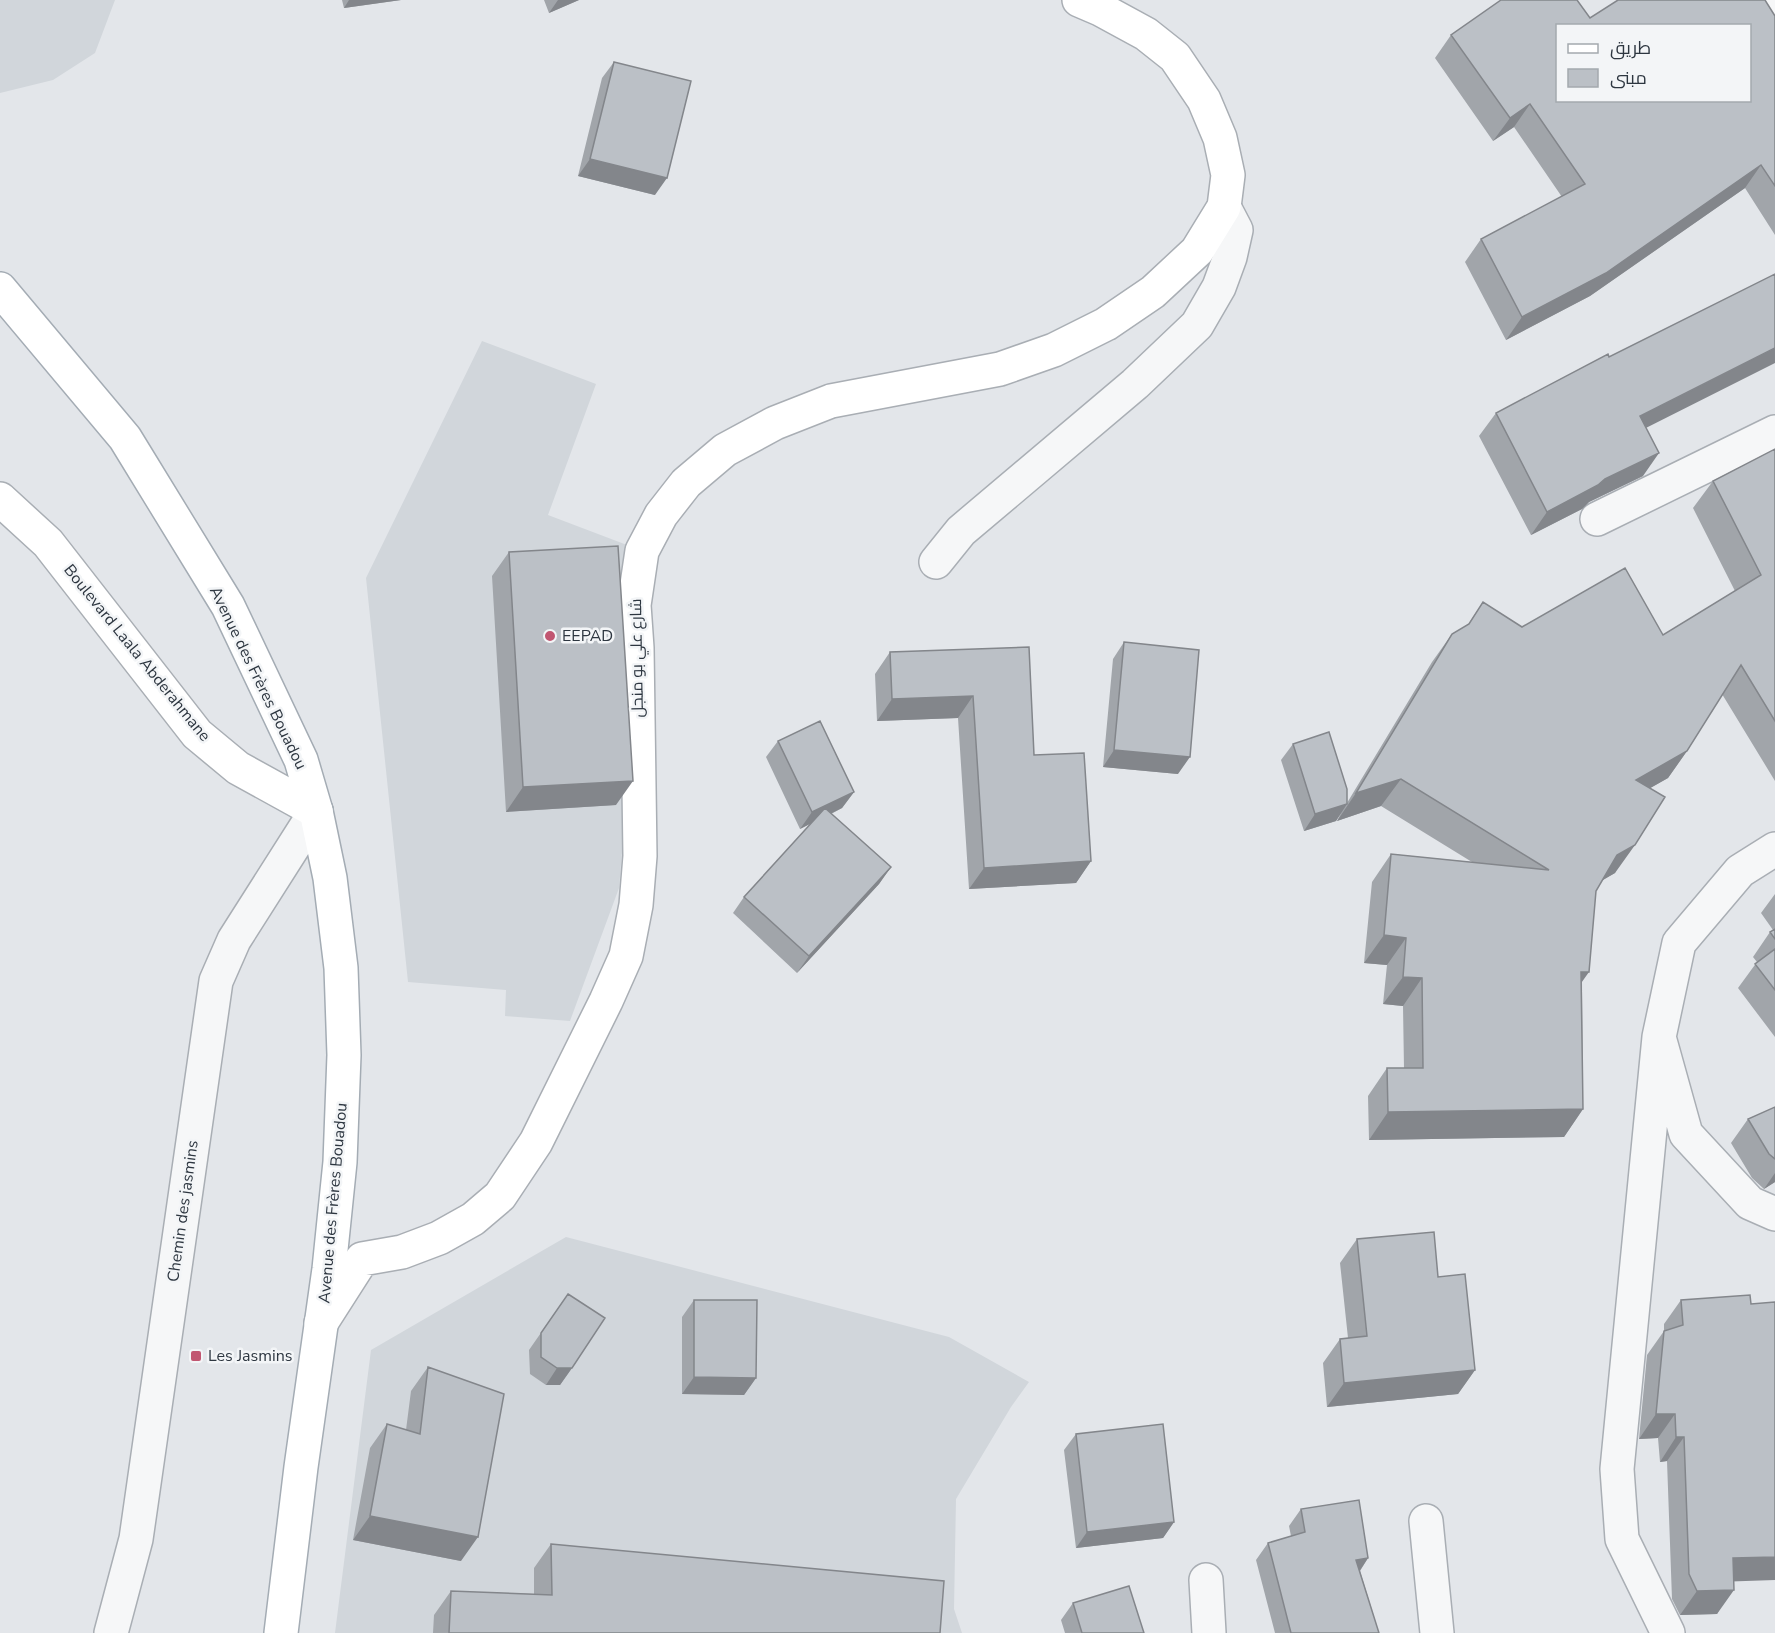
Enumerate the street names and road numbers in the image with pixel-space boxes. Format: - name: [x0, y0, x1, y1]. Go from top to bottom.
- street label: Boulevard Laala Abderahmane: [59, 560, 215, 746]
- street label: Avenue des Frères Bouadou: [204, 583, 312, 773]
- street label: شارع علي بو منجل: [625, 598, 651, 718]
- street label: Avenue des Frères Bouadou: [313, 1102, 353, 1304]
- street label: Chemin des jasmins: [162, 1139, 204, 1283]

